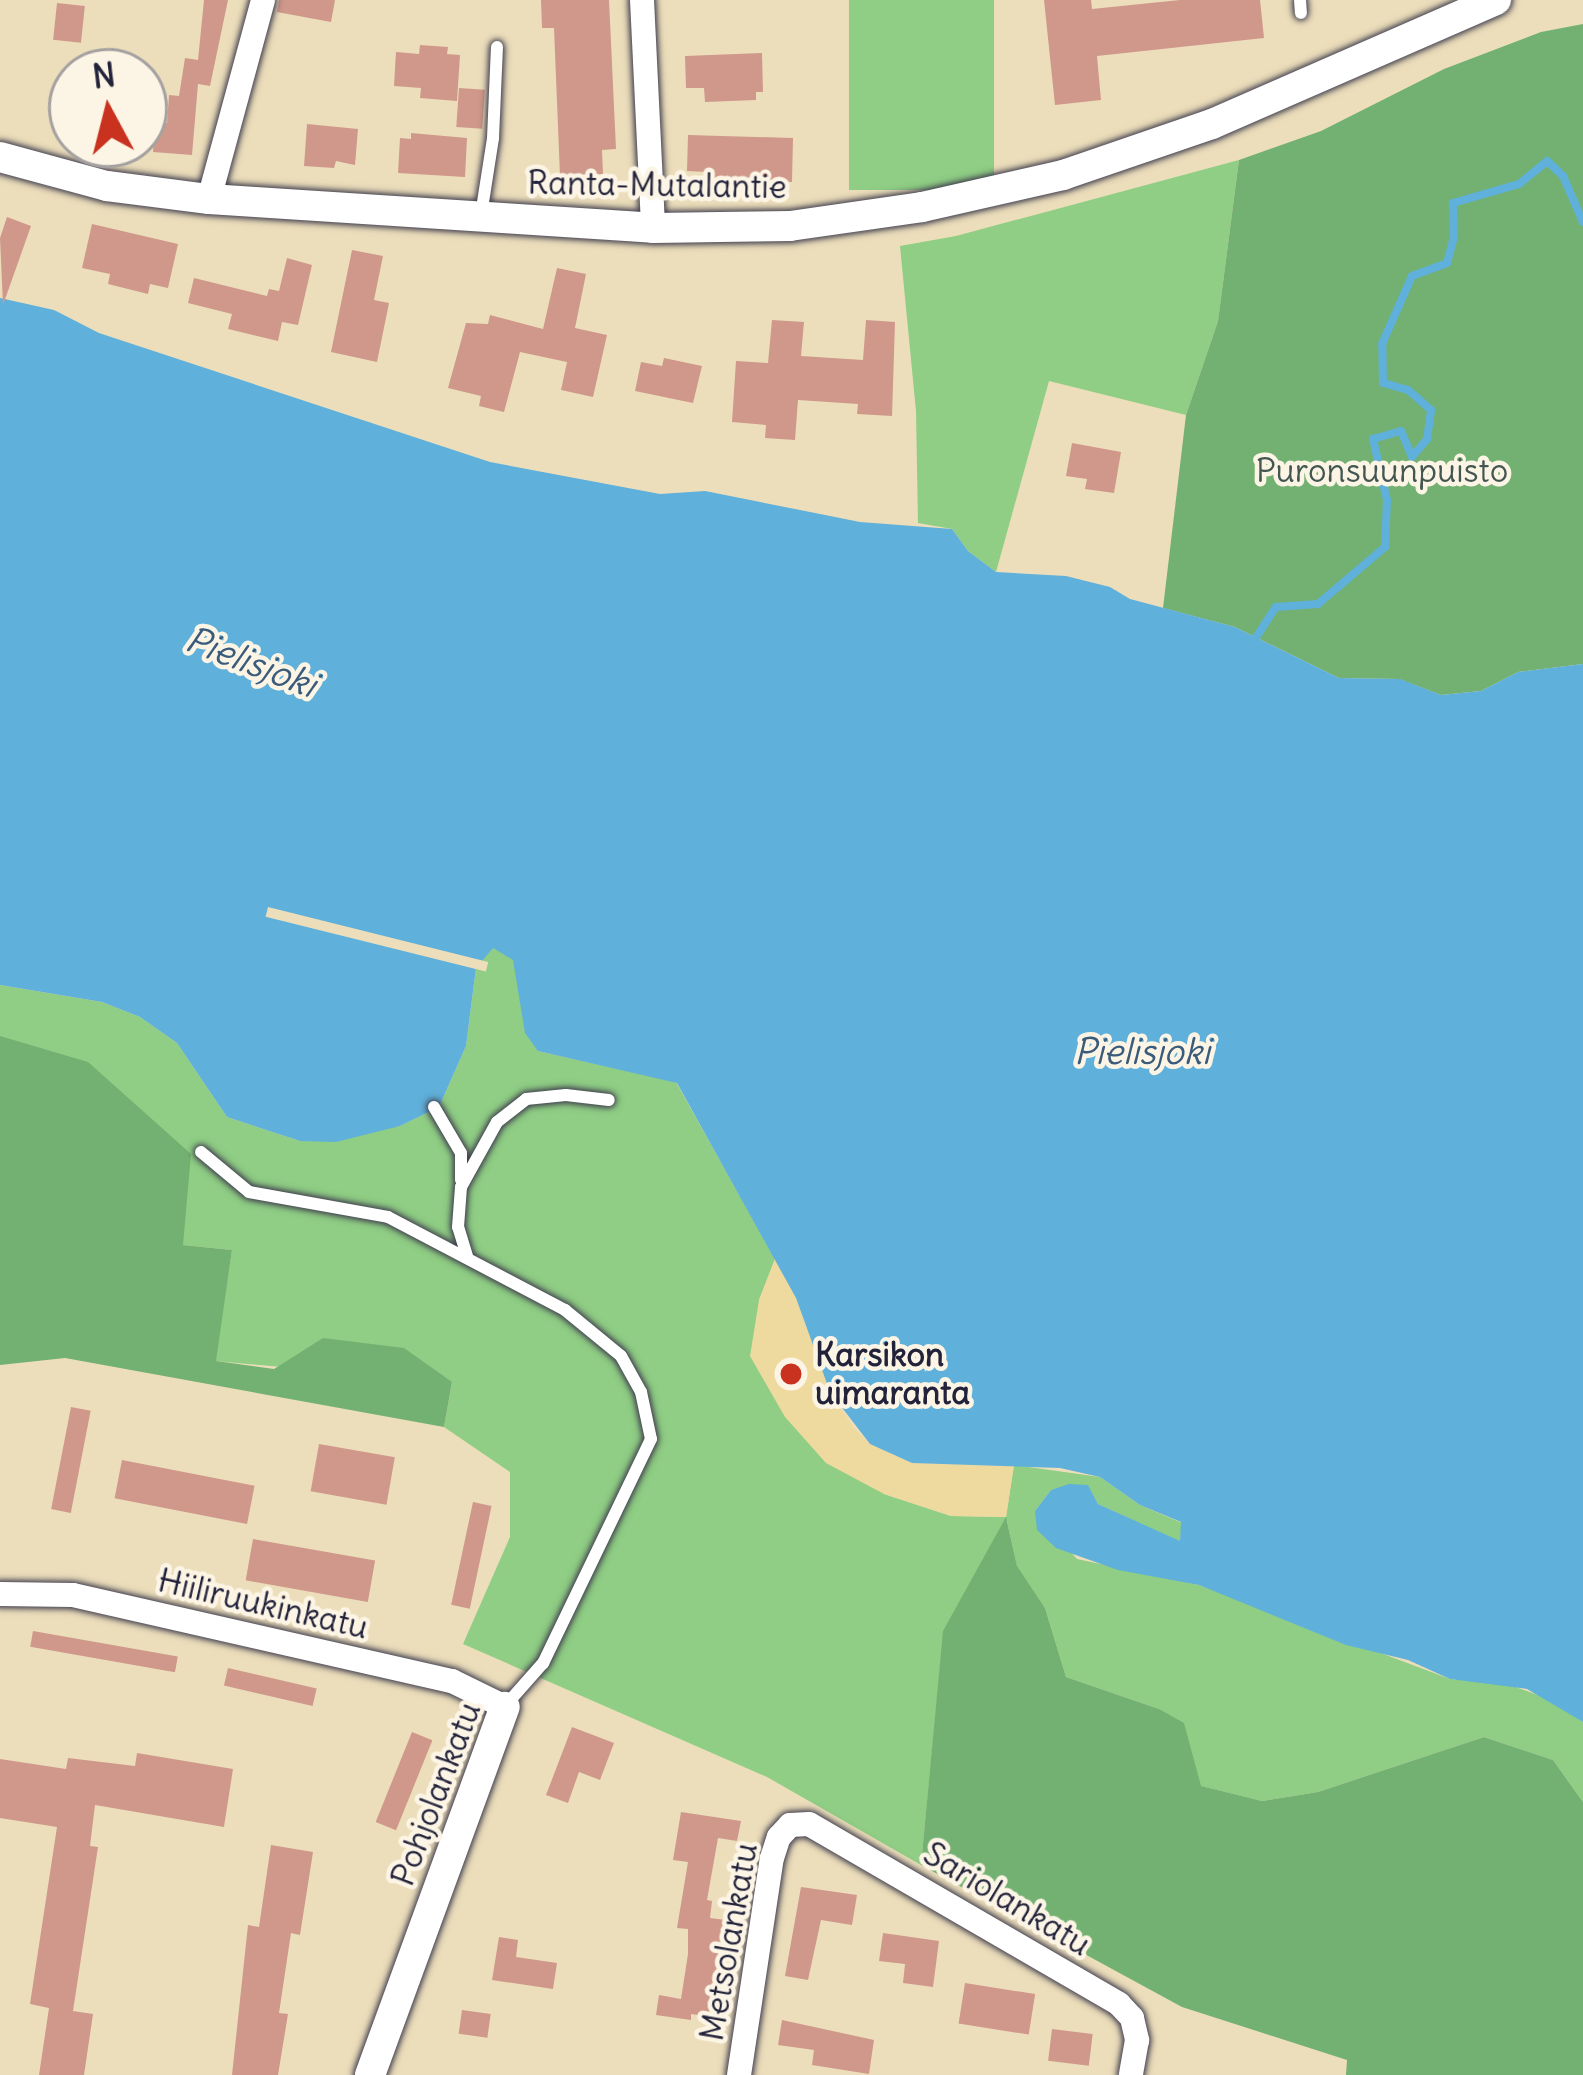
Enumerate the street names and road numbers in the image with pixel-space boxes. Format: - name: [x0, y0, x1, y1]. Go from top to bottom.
- street label: Ranta-Mutalantie: [527, 163, 787, 207]
- street label: Hiiliruukinkatu: [154, 1561, 372, 1647]
- street label: Pohjolankatu: [383, 1696, 489, 1892]
- street label: Sariolankatu: [916, 1834, 1098, 1964]
- street label: Metsolankatu: [692, 1840, 766, 2044]

